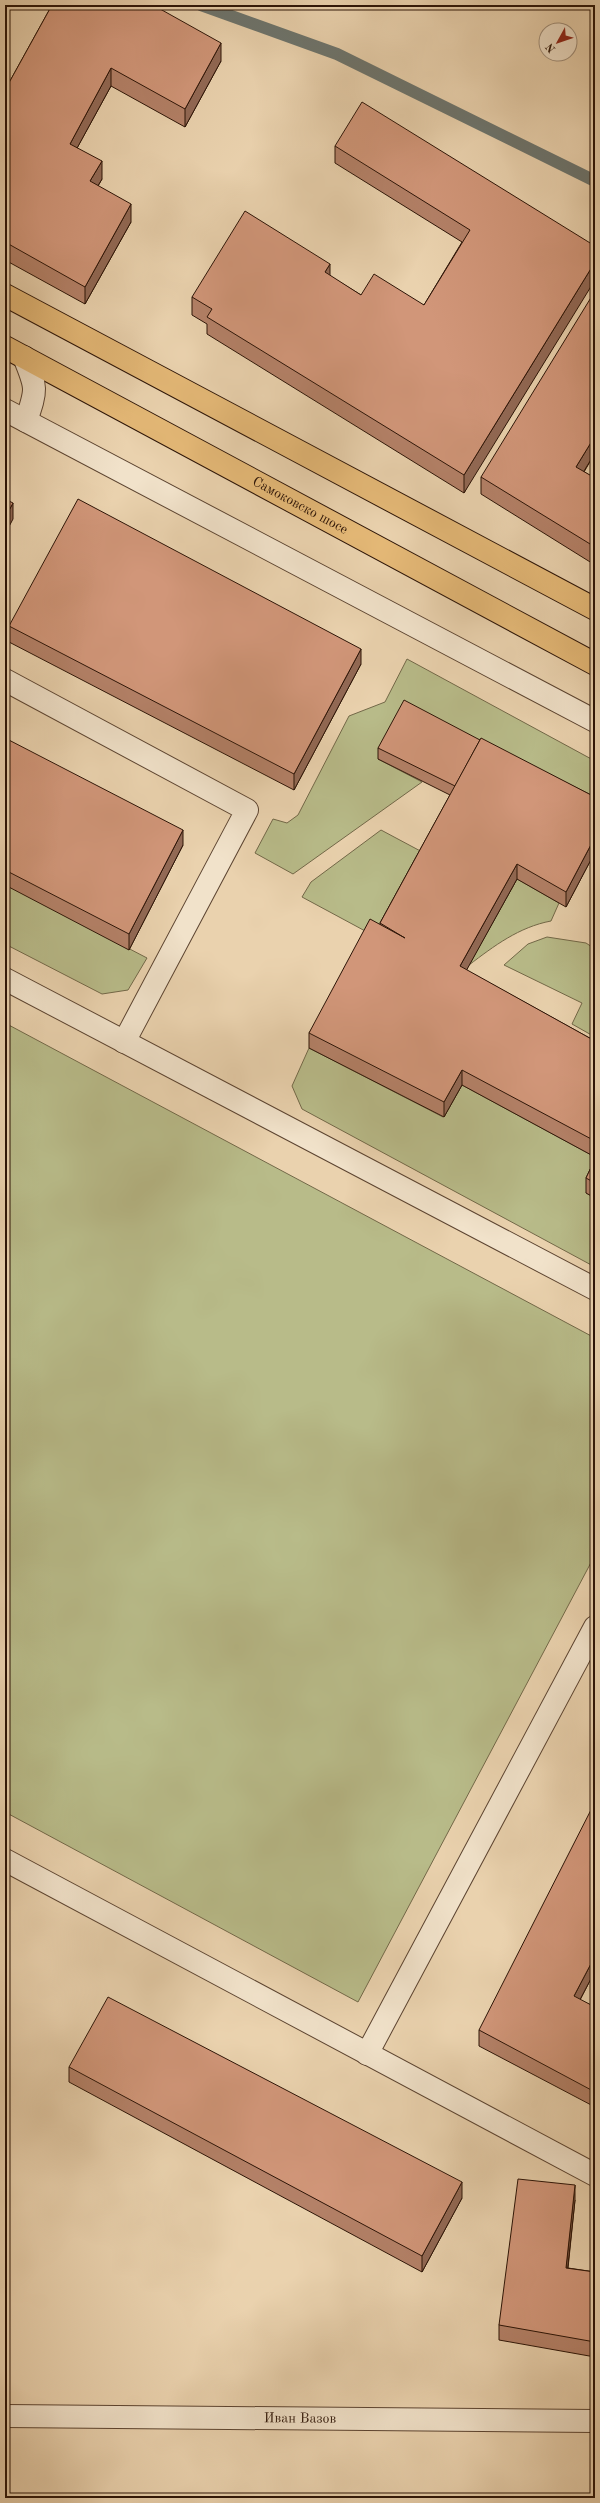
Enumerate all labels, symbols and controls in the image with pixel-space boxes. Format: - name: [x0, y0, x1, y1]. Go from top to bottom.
- north arrow: [538, 22, 578, 62]
- text: N: [544, 40, 558, 54]
- street label: Самоковско шосе: [250, 474, 350, 537]
- street label: Иван Вазов: [264, 2411, 337, 2426]

